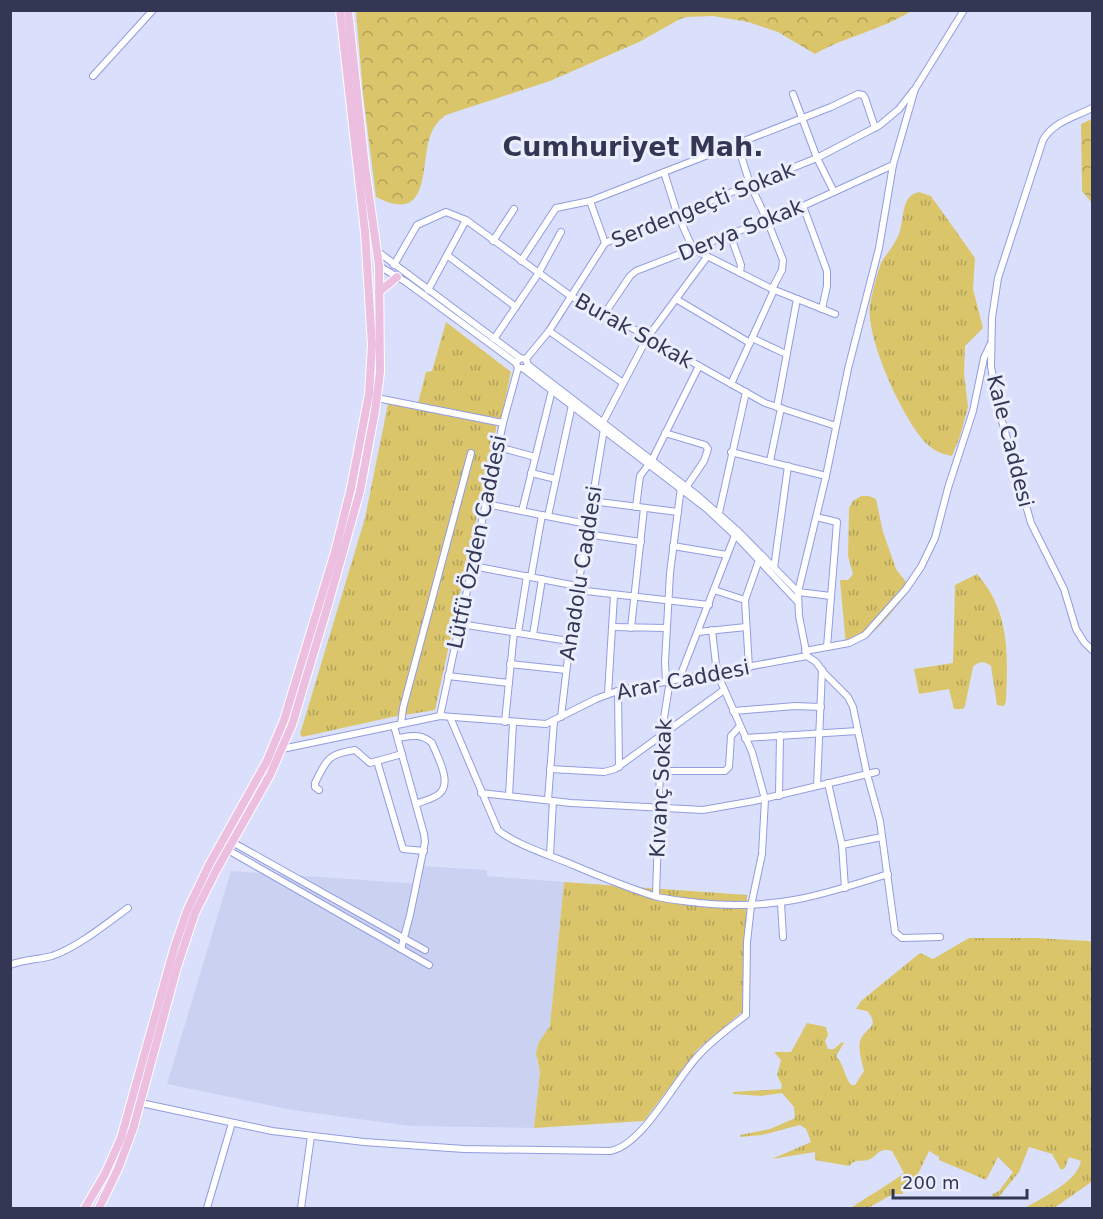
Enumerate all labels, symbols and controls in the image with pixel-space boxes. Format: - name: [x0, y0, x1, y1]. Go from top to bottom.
- district label: Cumhuriyet Mah.: [503, 131, 763, 162]
- street label: Serdengeçti Sokak: [608, 157, 799, 253]
- street label: Derya Sokak: [675, 194, 808, 266]
- street label: Burak Sokak: [571, 289, 698, 374]
- street label: Kale Caddesi: [982, 372, 1038, 510]
- street label: Lütfü Özden Caddesi: [442, 433, 511, 651]
- street label: Anadolu Caddesi: [555, 484, 607, 662]
- street label: Arar Caddesi: [614, 655, 752, 705]
- street label: Kıvanç Sokak: [645, 717, 677, 858]
- scale bar: [893, 1162, 1026, 1200]
- text: 200 m: [902, 1172, 960, 1193]

